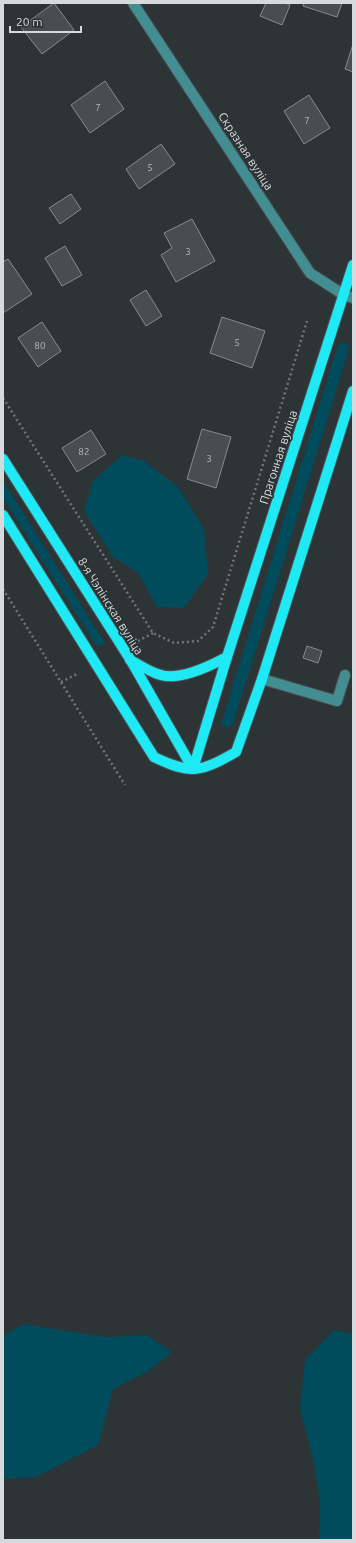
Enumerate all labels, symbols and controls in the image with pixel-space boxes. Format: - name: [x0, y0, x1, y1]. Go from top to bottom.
- scale bar: [10, 8, 81, 34]
- text: 20 m: [16, 15, 43, 28]
- house number: 7: [95, 102, 101, 113]
- street label: Скразная вуліца: [216, 110, 276, 192]
- house number: 7: [304, 115, 310, 126]
- house number: 5: [147, 162, 153, 173]
- house number: 3: [185, 246, 191, 257]
- house number: 5: [234, 337, 240, 348]
- house number: 80: [34, 340, 46, 351]
- street label: Прагонная вуліца: [257, 408, 299, 506]
- house number: 82: [78, 446, 90, 457]
- house number: 3: [206, 453, 212, 464]
- street label: 8-я Чэпінская вуліца: [76, 555, 146, 657]

